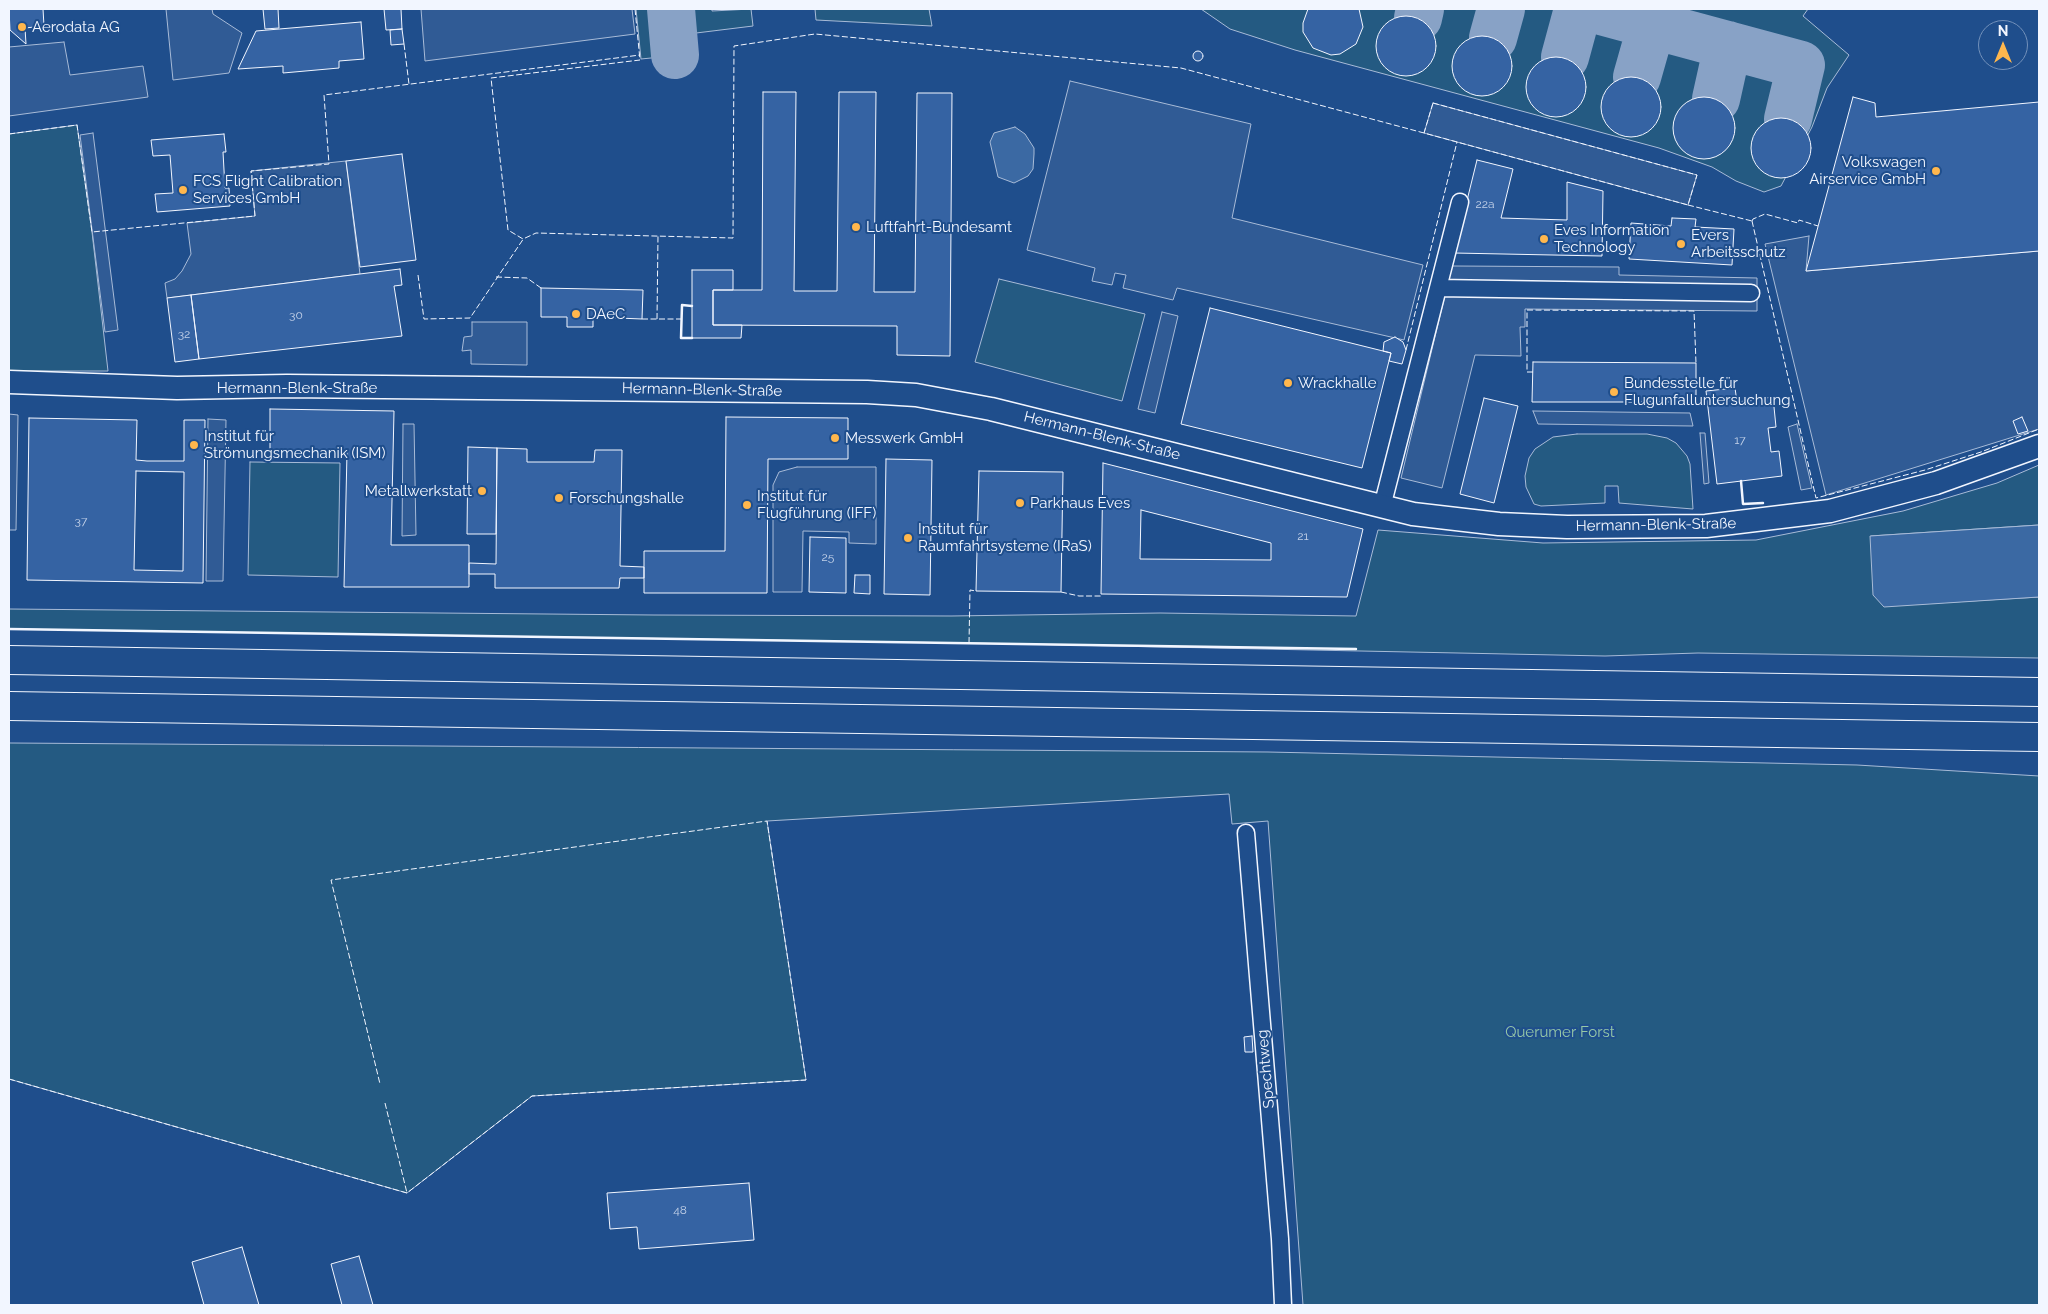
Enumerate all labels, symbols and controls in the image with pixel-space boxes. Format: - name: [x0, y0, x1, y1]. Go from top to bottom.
- place label: Aerodata AG: [32, 18, 120, 36]
- north arrow: [1978, 20, 2028, 70]
- marker: Aerodata AG: [16, 21, 28, 33]
- text: N: [1998, 23, 2008, 39]
- place label: Volkswagen Airservice GmbH: [1809, 153, 1926, 188]
- marker: Volkswagen Airservice GmbH: [1930, 165, 1942, 177]
- place label: FCS Flight Calibration Services GmbH: [193, 172, 342, 207]
- marker: FCS Flight Calibration Services GmbH: [177, 184, 189, 196]
- house number: 22a: [1475, 197, 1495, 211]
- place label: Luftfahrt-Bundesamt: [866, 218, 1012, 236]
- marker: Luftfahrt-Bundesamt: [850, 221, 862, 233]
- place label: Eves Information Technology: [1554, 221, 1670, 256]
- place label: Evers Arbeitsschutz: [1691, 226, 1786, 261]
- marker: Eves Information Technology: [1538, 233, 1550, 245]
- marker: Evers Arbeitsschutz: [1675, 238, 1687, 250]
- place label: DAeC: [586, 305, 625, 323]
- house number: 30: [289, 308, 303, 322]
- marker: DAeC: [570, 308, 582, 320]
- house number: 32: [178, 327, 190, 341]
- place label: Wrackhalle: [1298, 374, 1377, 392]
- place label: Bundesstelle für Flugunfalluntersuchung: [1624, 374, 1791, 409]
- marker: Wrackhalle: [1282, 377, 1294, 389]
- street label: Hermann-Blenk-Straße: [217, 379, 377, 397]
- street label: Hermann-Blenk-Straße: [622, 380, 782, 400]
- marker: Bundesstelle für Flugunfalluntersuchung: [1608, 386, 1620, 398]
- street label: Hermann-Blenk-Straße: [1022, 408, 1182, 464]
- place label: Institut für Strömungsmechanik (ISM): [204, 427, 385, 462]
- place label: Messwerk GmbH: [845, 429, 964, 447]
- marker: Messwerk GmbH: [829, 432, 841, 444]
- house number: 17: [1734, 433, 1746, 447]
- marker: Institut für Strömungsmechanik (ISM): [188, 439, 200, 451]
- place label: Metallwerkstatt: [365, 482, 472, 500]
- marker: Metallwerkstatt: [476, 485, 488, 497]
- place label: Institut für Flugführung (IFF): [757, 487, 876, 522]
- place label: Forschungshalle: [569, 489, 684, 507]
- marker: Forschungshalle: [553, 492, 565, 504]
- place label: Parkhaus Eves: [1030, 494, 1130, 512]
- marker: Parkhaus Eves: [1014, 497, 1026, 509]
- marker: Institut für Flugführung (IFF): [741, 499, 753, 511]
- house number: 37: [75, 514, 87, 528]
- street label: Hermann-Blenk-Straße: [1576, 515, 1736, 535]
- place label: Institut für Raumfahrtsysteme (IRaS): [918, 520, 1092, 555]
- house number: 21: [1297, 529, 1309, 543]
- marker: Institut für Raumfahrtsysteme (IRaS): [902, 532, 914, 544]
- house number: 25: [822, 550, 834, 564]
- park label: Querumer Forst: [1505, 1023, 1615, 1041]
- street label: Spechtweg: [1254, 1029, 1278, 1109]
- house number: 48: [673, 1203, 687, 1217]

